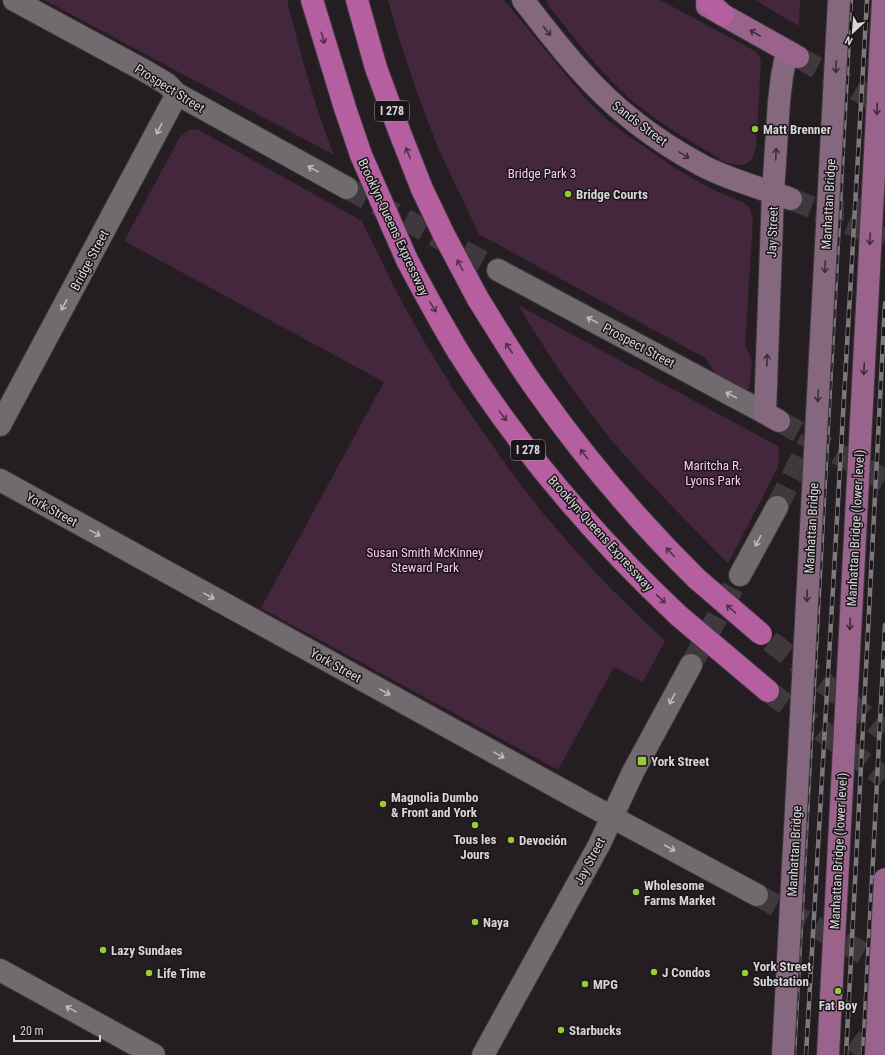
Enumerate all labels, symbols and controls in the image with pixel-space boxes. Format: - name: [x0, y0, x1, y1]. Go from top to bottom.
- north arrow: [833, 12, 873, 52]
- one-way arrow: [543, 25, 552, 36]
- one-way arrow: [749, 28, 761, 36]
- one-way arrow: [320, 31, 327, 44]
- text: N: [843, 33, 855, 48]
- one-way arrow: [832, 60, 839, 73]
- street label: Prospect Street: [132, 61, 207, 116]
- street label: Sands Street: [609, 98, 670, 149]
- road number: I 278: [375, 101, 409, 121]
- one-way arrow: [874, 102, 881, 115]
- place label: Matt Brenner: [763, 122, 832, 137]
- one-way arrow: [155, 123, 162, 135]
- marker: Matt Brenner: [750, 124, 760, 134]
- one-way arrow: [403, 147, 411, 159]
- one-way arrow: [772, 148, 779, 161]
- one-way arrow: [678, 151, 690, 159]
- street label: Brooklyn-Queens Expressway: [355, 156, 432, 299]
- street label: Manhattan Bridge: [819, 158, 838, 250]
- one-way arrow: [307, 165, 319, 173]
- park label: Bridge Park 3: [508, 166, 576, 181]
- place label: Bridge Courts: [576, 187, 648, 202]
- marker: Bridge Courts: [563, 189, 573, 199]
- street label: Jay Street: [764, 206, 781, 258]
- street label: Bridge Street: [67, 227, 112, 293]
- one-way arrow: [867, 232, 874, 245]
- one-way arrow: [456, 259, 463, 271]
- one-way arrow: [821, 260, 829, 273]
- one-way arrow: [60, 299, 68, 311]
- one-way arrow: [429, 301, 437, 313]
- one-way arrow: [586, 316, 598, 323]
- street label: Prospect Street: [600, 320, 677, 371]
- one-way arrow: [505, 342, 513, 354]
- one-way arrow: [764, 354, 771, 367]
- one-way arrow: [860, 362, 867, 375]
- one-way arrow: [814, 389, 822, 402]
- one-way arrow: [725, 390, 737, 398]
- one-way arrow: [499, 410, 507, 421]
- road number: I 278: [511, 440, 545, 460]
- one-way arrow: [580, 448, 589, 459]
- street label: Manhattan Bridge (lower level): [844, 449, 867, 607]
- park label: Maritcha R. Lyons Park: [684, 458, 742, 488]
- street label: Brooklyn-Queens Expressway: [545, 473, 657, 594]
- street label: Manhattan Bridge: [802, 482, 821, 574]
- street label: York Street: [24, 489, 80, 530]
- one-way arrow: [89, 530, 101, 538]
- one-way arrow: [754, 535, 762, 547]
- park label: Susan Smith McKinney Steward Park: [367, 545, 484, 575]
- one-way arrow: [665, 547, 675, 557]
- one-way arrow: [804, 589, 811, 602]
- one-way arrow: [203, 593, 215, 601]
- one-way arrow: [656, 594, 666, 604]
- one-way arrow: [726, 604, 736, 613]
- one-way arrow: [847, 617, 854, 630]
- street label: York Street: [308, 645, 364, 686]
- one-way arrow: [379, 689, 391, 696]
- one-way arrow: [668, 693, 675, 705]
- one-way arrow: [492, 751, 504, 759]
- place label: York Street: [651, 754, 709, 769]
- marker: York Street: [636, 755, 648, 767]
- street label: Manhattan Bridge (lower level): [827, 772, 850, 930]
- place label: Magnolia Dumbo & Front and York: [391, 790, 479, 820]
- marker: Magnolia Dumbo & Front and York: [378, 799, 388, 809]
- street label: Manhattan Bridge: [785, 805, 804, 897]
- marker: Tous les Jours: [470, 820, 480, 830]
- place label: Tous les Jours: [454, 832, 497, 862]
- place label: Devoción: [519, 833, 567, 848]
- marker: Devoción: [506, 835, 516, 845]
- street label: Jay Street: [571, 835, 608, 887]
- one-way arrow: [663, 844, 675, 852]
- place label: Wholesome Farms Market: [644, 878, 716, 908]
- marker: Wholesome Farms Market: [631, 887, 641, 897]
- place label: Naya: [483, 915, 509, 930]
- marker: Naya: [470, 917, 480, 927]
- place label: Lazy Sundaes: [111, 943, 183, 958]
- marker: Lazy Sundaes: [98, 945, 108, 955]
- place label: York Street Substation: [753, 959, 811, 989]
- place label: J Condos: [662, 965, 711, 980]
- place label: Life Time: [157, 966, 206, 981]
- marker: J Condos: [649, 967, 659, 977]
- marker: Life Time: [144, 968, 154, 978]
- marker: York Street Substation: [740, 968, 750, 978]
- place label: MPG: [593, 977, 618, 992]
- marker: MPG: [580, 979, 590, 989]
- marker: Fat Boy: [833, 986, 843, 996]
- place label: Fat Boy: [819, 998, 857, 1013]
- one-way arrow: [65, 1005, 77, 1013]
- scale bar: [14, 1017, 100, 1043]
- place label: Starbucks: [569, 1023, 621, 1038]
- text: 20 m: [20, 1024, 44, 1038]
- marker: Starbucks: [556, 1025, 566, 1035]

